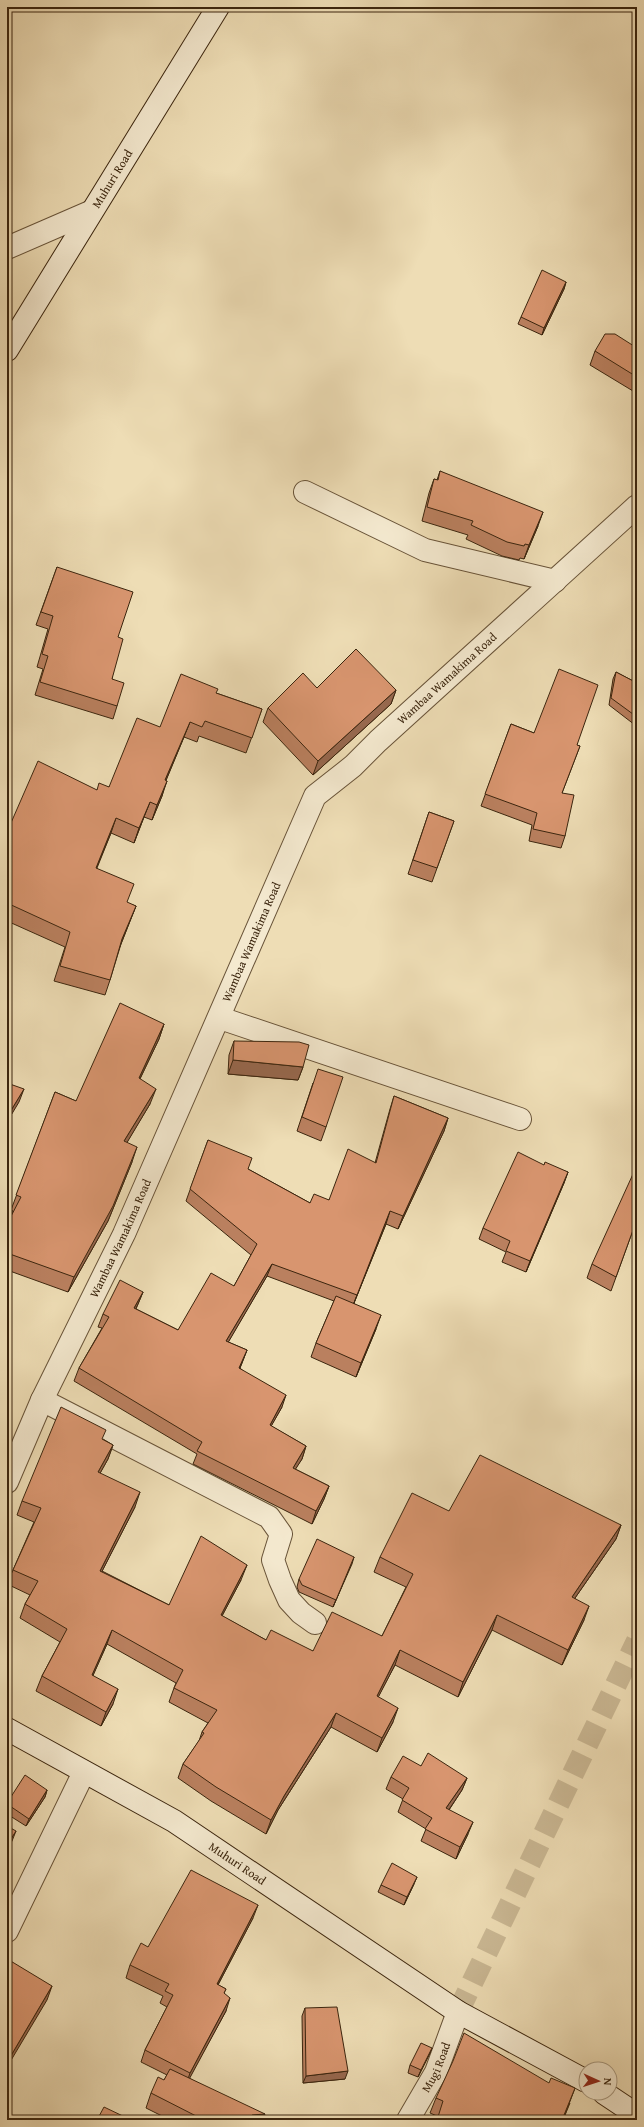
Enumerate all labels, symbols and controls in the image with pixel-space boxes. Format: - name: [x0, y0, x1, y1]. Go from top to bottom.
- street label: Muhuri Road: [87, 146, 137, 211]
- street label: Wambaa Wamakima Road: [393, 628, 501, 728]
- street label: Wambaa Wamakima Road: [217, 879, 285, 1004]
- street label: Wambaa Wamakima Road: [85, 1176, 155, 1300]
- street label: Muhuri Road: [206, 1838, 270, 1889]
- street label: Mugi Road: [417, 2039, 454, 2095]
- north arrow: [578, 2061, 618, 2101]
- text: N: [600, 2077, 616, 2086]

